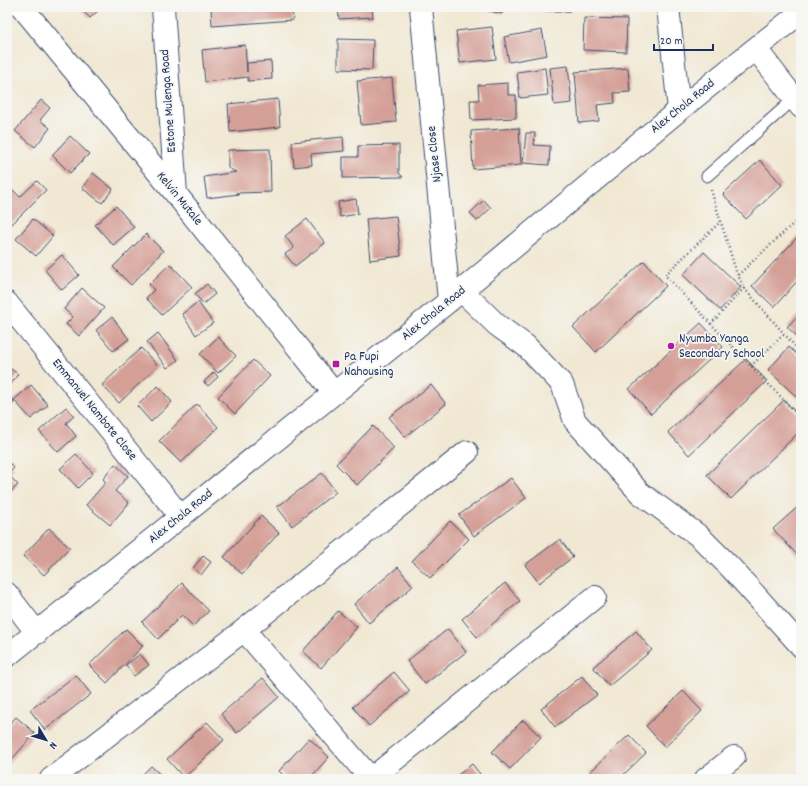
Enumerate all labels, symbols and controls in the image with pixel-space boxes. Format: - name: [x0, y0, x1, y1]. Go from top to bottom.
- scale bar: [654, 26, 713, 52]
- text: 20 m: [660, 33, 683, 50]
- street label: Estone Mulenga Road: [156, 49, 182, 153]
- street label: Alex Chola Road: [647, 75, 719, 139]
- street label: Njase Close: [423, 125, 447, 183]
- street label: Kelvin Mutale: [151, 168, 207, 230]
- street label: Alex Chola Road: [398, 282, 470, 346]
- place label: Nyumba Yanga Secondary School: [679, 330, 764, 364]
- marker: Nyumba Yanga Secondary School: [666, 341, 676, 351]
- place label: Pa Fupi Nahousing: [344, 348, 394, 382]
- street label: Emmanuel Nambote Close: [47, 355, 141, 465]
- marker: Pa Fupi Nahousing: [331, 359, 341, 369]
- street label: Alex Chola Road: [145, 485, 217, 549]
- north arrow: [26, 720, 66, 760]
- text: N: [44, 738, 60, 752]

